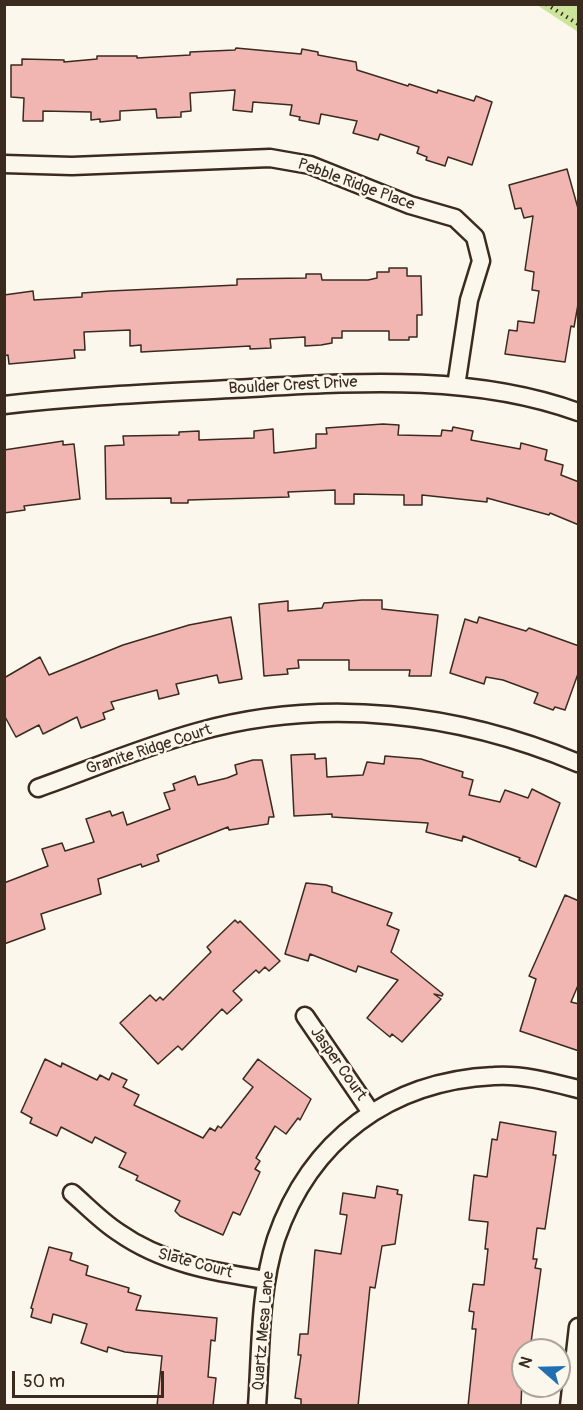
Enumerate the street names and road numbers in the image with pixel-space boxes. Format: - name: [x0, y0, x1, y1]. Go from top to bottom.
- street label: Pebble Ridge Place: [295, 155, 417, 215]
- street label: Boulder Crest Drive: [228, 373, 358, 399]
- street label: Granite Ridge Court: [84, 721, 214, 779]
- street label: Jasper Court: [306, 1023, 370, 1105]
- street label: Slate Court: [156, 1245, 234, 1283]
- street label: Quartz Mesa Lane: [249, 1271, 279, 1391]

